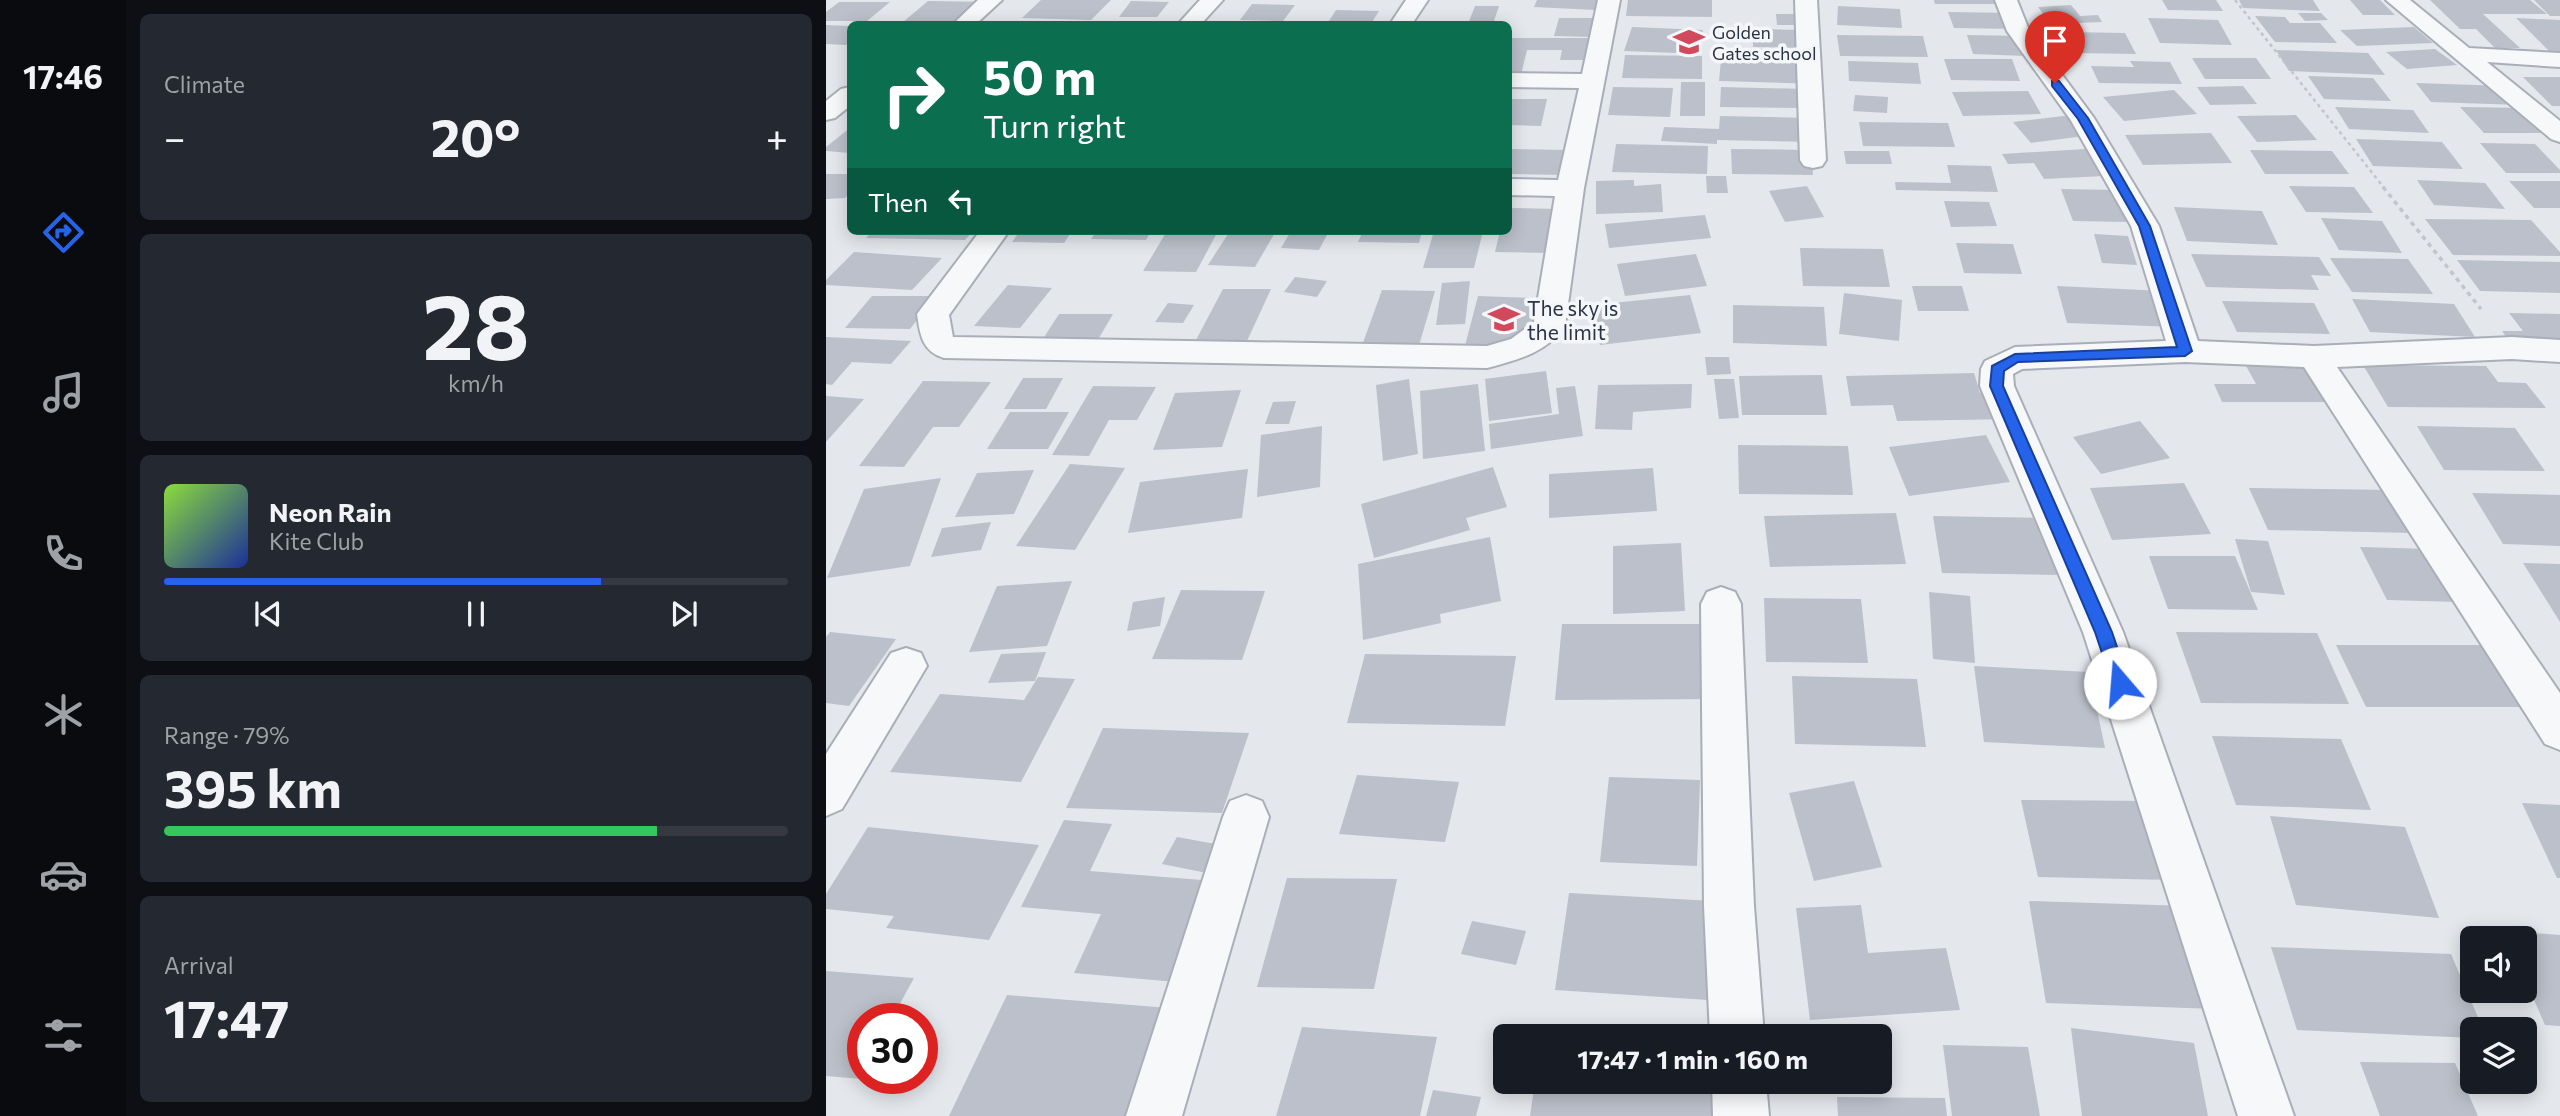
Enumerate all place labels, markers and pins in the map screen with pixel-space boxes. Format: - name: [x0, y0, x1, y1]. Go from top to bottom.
- pin: [2025, 11, 2085, 83]
- place label: Golden Gates school: [1712, 21, 1816, 64]
- school or university icon: Golden Gates school: [1672, 25, 1706, 59]
- place label: The sky is the limit: [1527, 295, 1618, 344]
- school or university icon: The sky is the limit: [1487, 302, 1521, 336]

